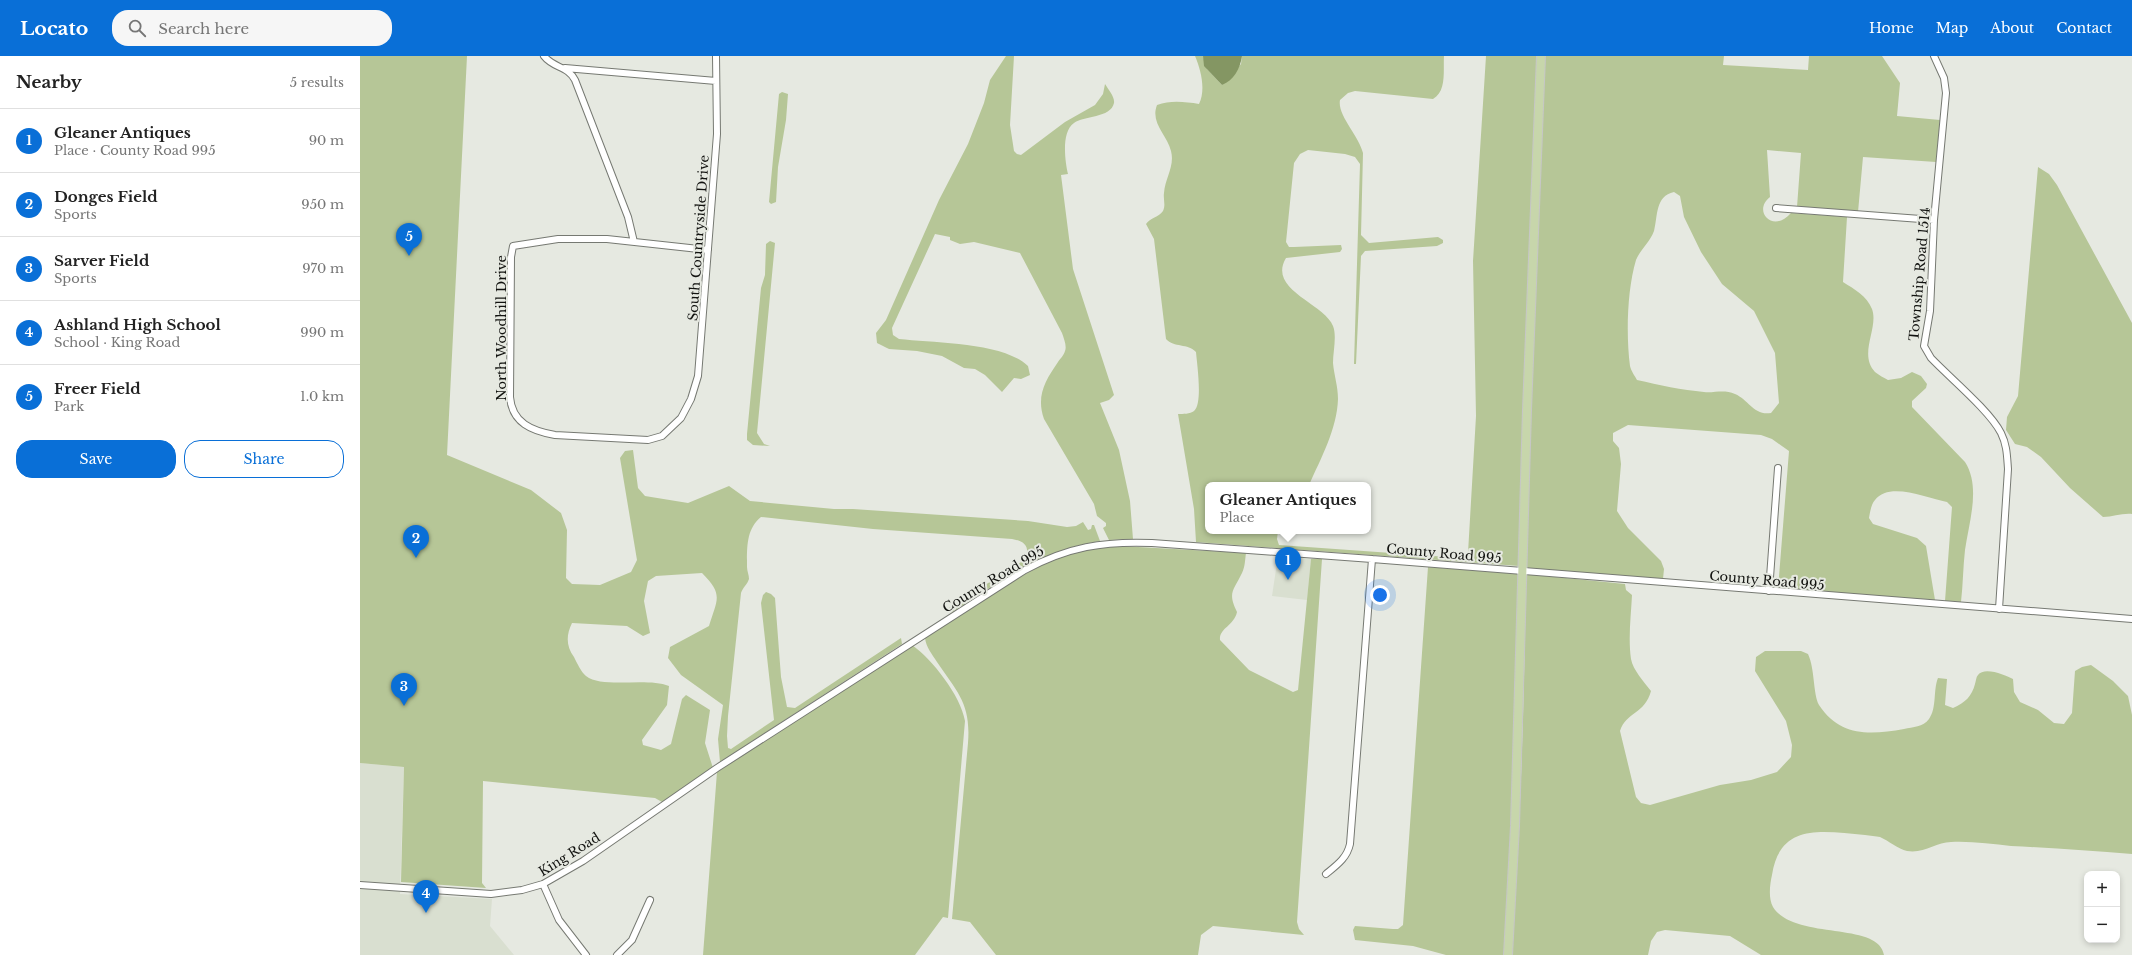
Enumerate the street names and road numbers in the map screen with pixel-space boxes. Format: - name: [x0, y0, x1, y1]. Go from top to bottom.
- street label: South Countryside Drive: [684, 154, 713, 322]
- street label: Township Road 1514: [1905, 207, 1934, 342]
- street label: North Woodhill Drive: [493, 255, 510, 401]
- street label: County Road 995: [1386, 540, 1502, 567]
- street label: County Road 995: [939, 542, 1047, 616]
- street label: County Road 995: [1709, 567, 1825, 594]
- street label: King Road: [535, 829, 603, 880]

